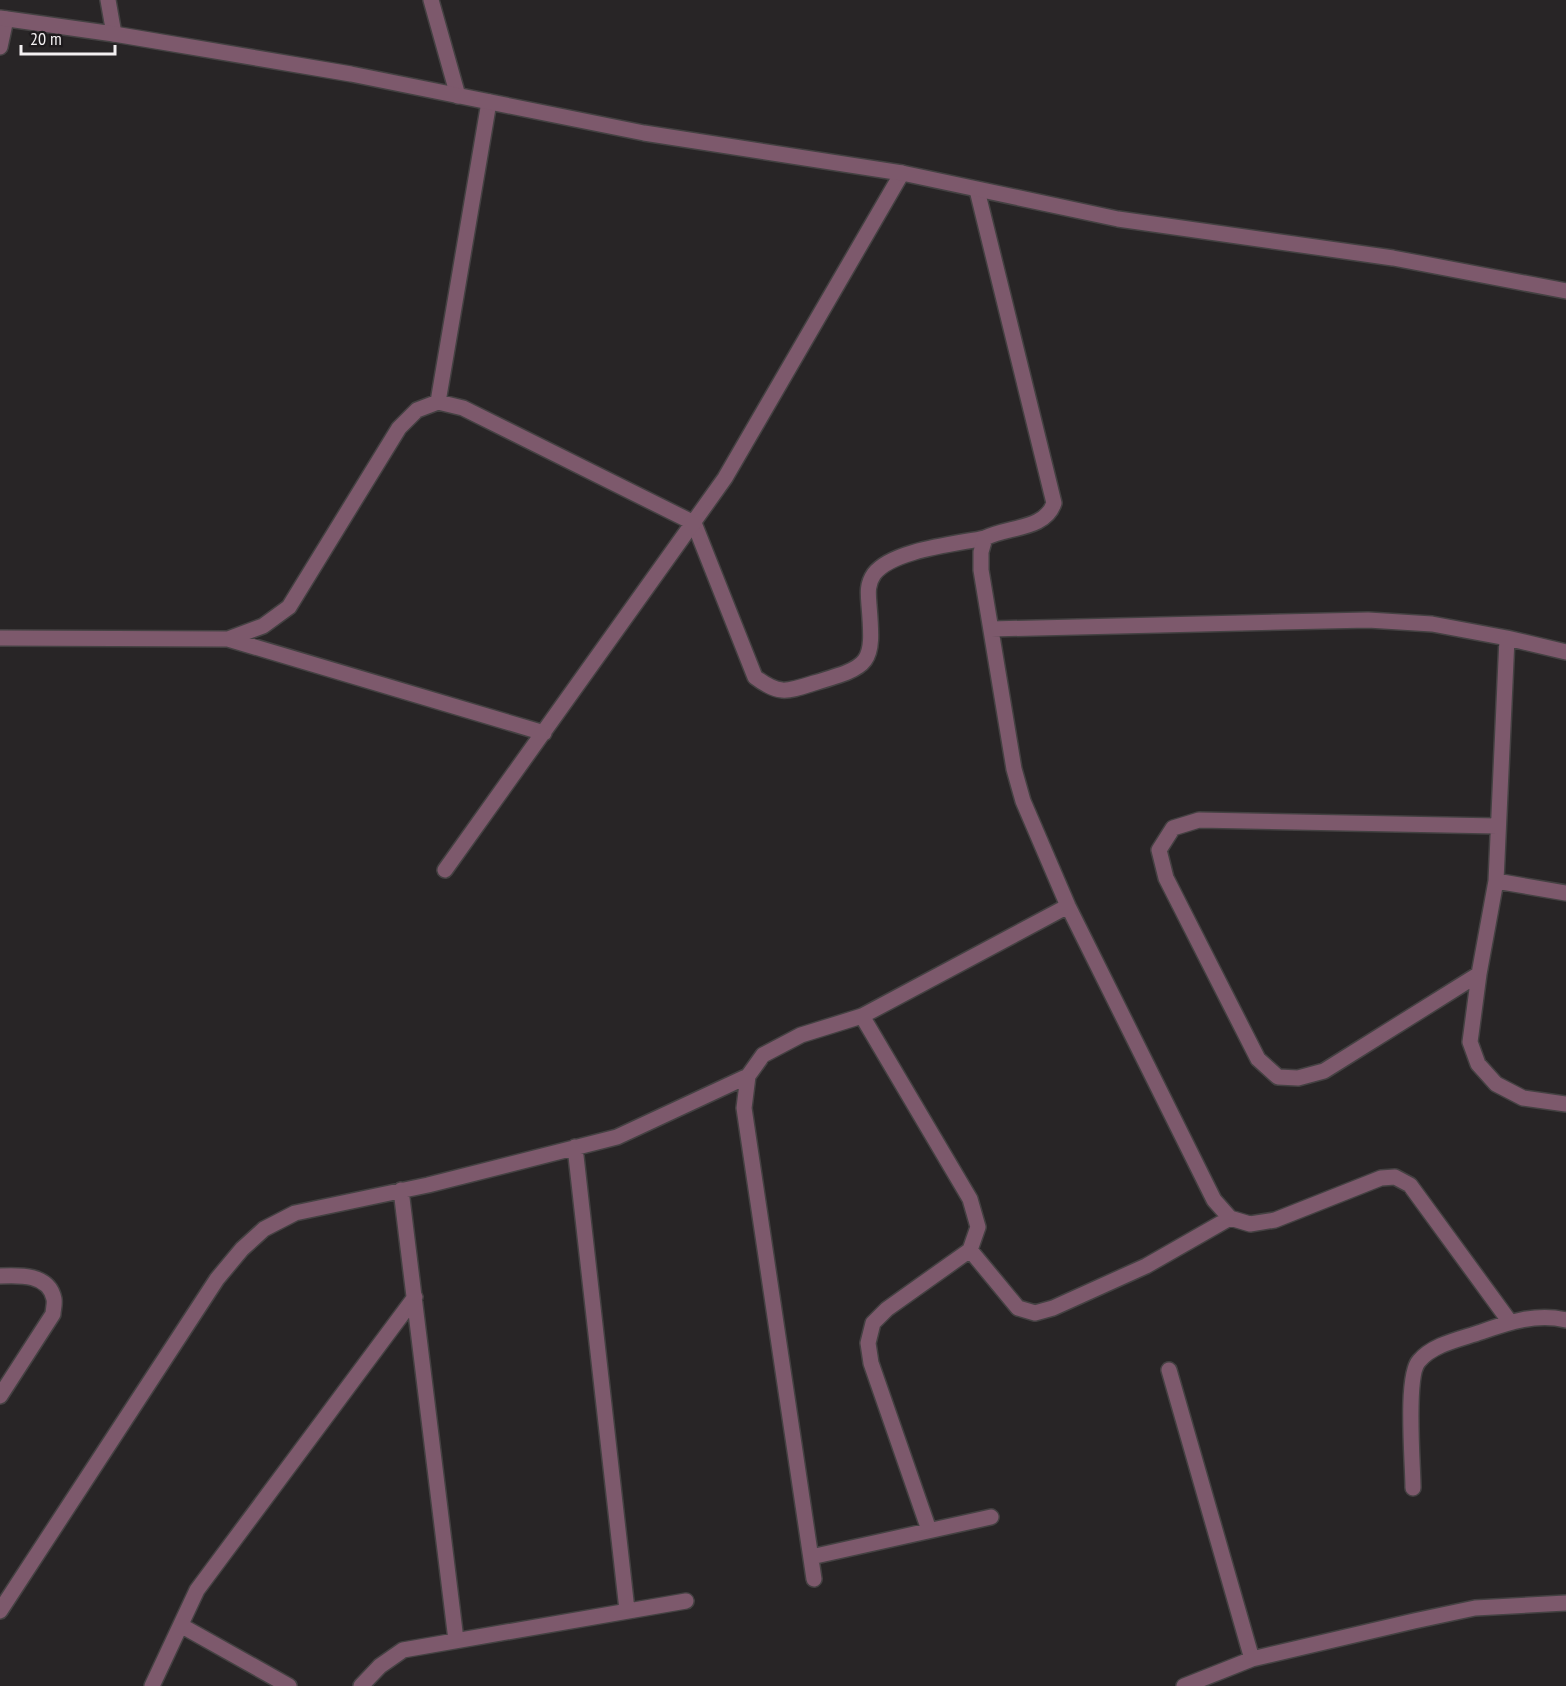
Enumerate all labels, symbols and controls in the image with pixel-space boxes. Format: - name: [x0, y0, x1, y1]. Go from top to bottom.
- scale bar: [21, 18, 116, 56]
- text: 20 m: [30, 27, 62, 50]

